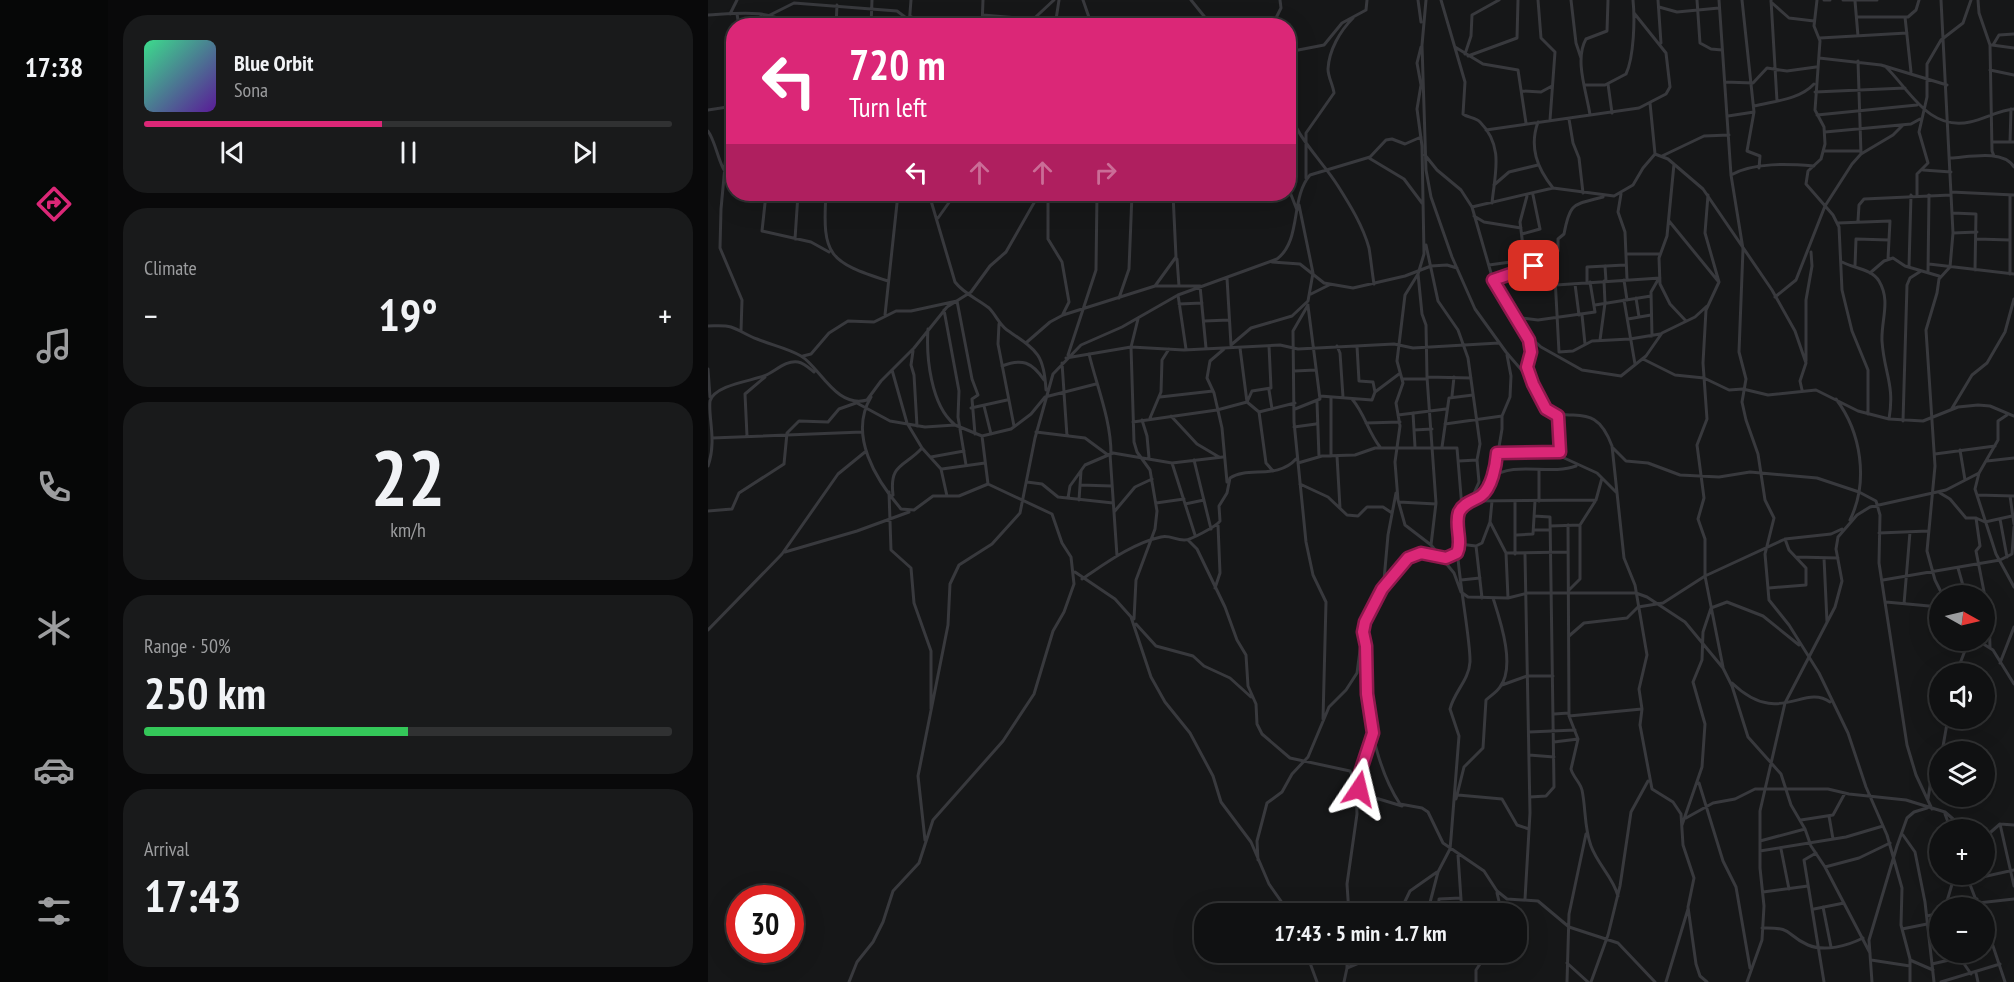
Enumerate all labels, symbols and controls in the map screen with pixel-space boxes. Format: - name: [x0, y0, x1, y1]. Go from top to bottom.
- text: 720 m: [849, 37, 946, 92]
- icon: left: [750, 42, 828, 120]
- text: Blue Orbit: [234, 49, 313, 77]
- text: 17:38: [25, 50, 83, 84]
- text: Sona: [234, 77, 268, 103]
- text: Turn left: [849, 90, 927, 124]
- icon: previous: [216, 136, 249, 169]
- icon: pause: [392, 136, 425, 169]
- icon: next: [568, 136, 601, 169]
- icon: left: [900, 156, 933, 189]
- icon: ahead: [963, 156, 996, 189]
- icon: ahead: [1026, 156, 1059, 189]
- icon: right: [1089, 156, 1122, 189]
- icon: directions: [33, 183, 75, 225]
- pin: [1508, 240, 1559, 291]
- icon: arrive: [1517, 249, 1550, 282]
- text: Climate: [144, 255, 197, 281]
- text: 19°: [378, 285, 438, 343]
- text: −: [144, 294, 158, 337]
- text: +: [658, 294, 672, 337]
- icon: music: [33, 325, 75, 367]
- text: 22: [371, 427, 445, 528]
- icon: phone: [33, 466, 75, 508]
- text: km/h: [390, 517, 426, 543]
- north arrow: [1929, 585, 1995, 651]
- map controls: [1929, 585, 1995, 963]
- icon: climate: [33, 607, 75, 649]
- text: Range · 50%: [144, 633, 231, 659]
- text: 250 km: [144, 663, 266, 721]
- button: sound: [1929, 663, 1995, 729]
- button: layers: [1929, 741, 1995, 807]
- icon: car: [33, 749, 75, 791]
- position arrow: [1327, 757, 1391, 821]
- button: +: [1929, 819, 1995, 885]
- text: Arrival: [144, 836, 189, 862]
- text: 17:43: [144, 866, 241, 924]
- speed limit sign: 30: [726, 885, 804, 963]
- icon: filters: [33, 890, 75, 932]
- button: −: [1929, 897, 1995, 963]
- text: 17:43 · 5 min · 1.7 km: [1274, 919, 1447, 947]

